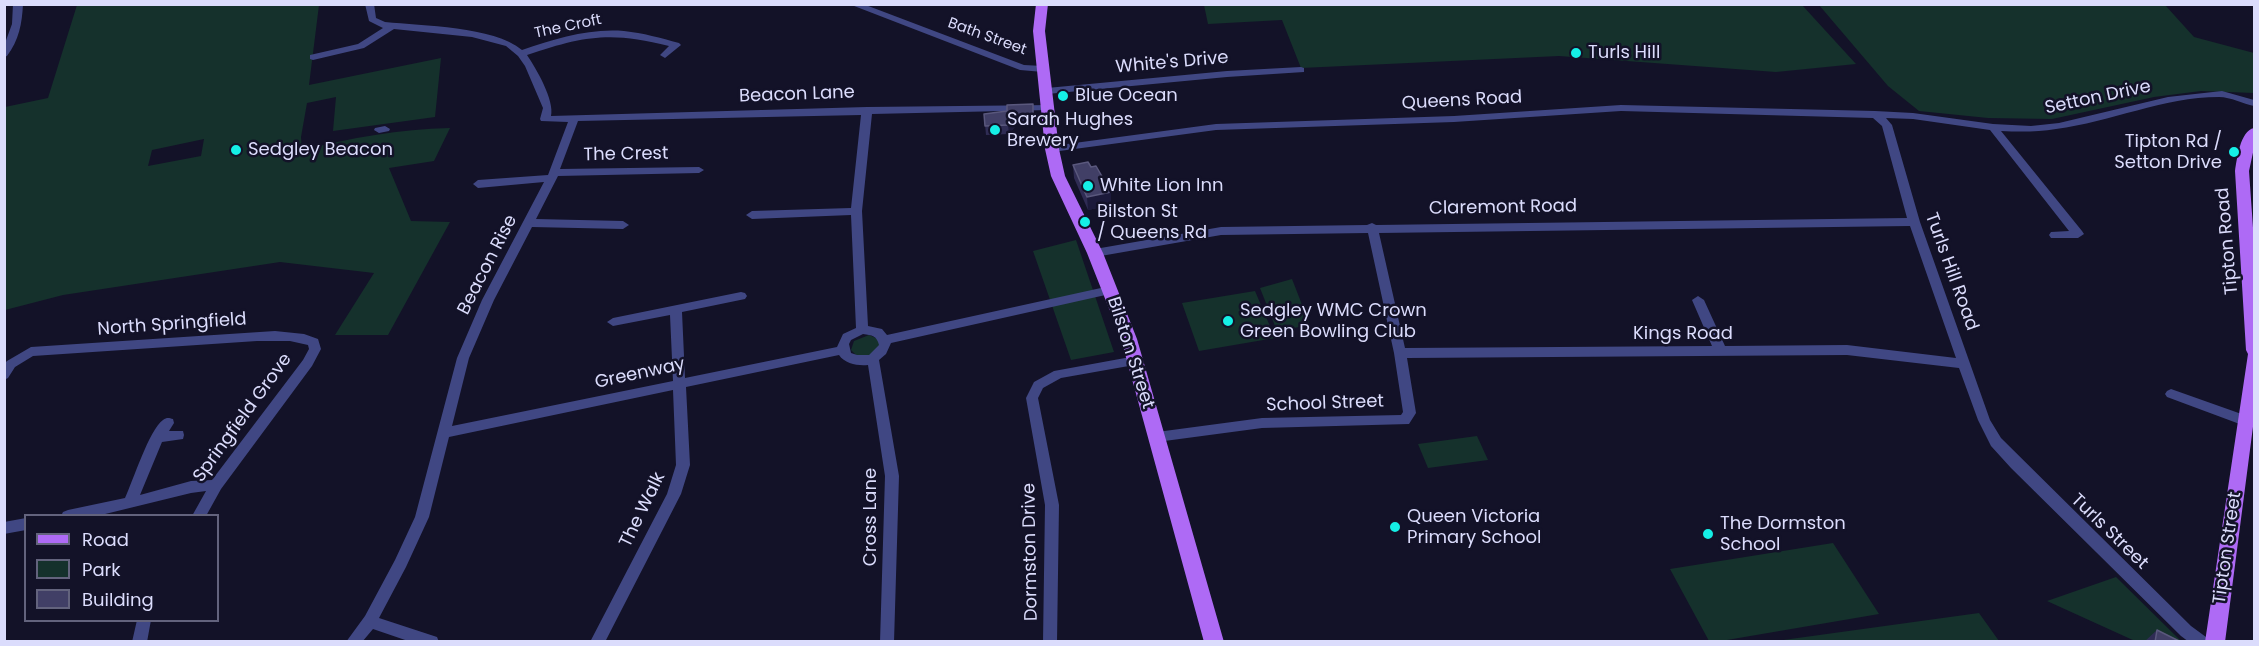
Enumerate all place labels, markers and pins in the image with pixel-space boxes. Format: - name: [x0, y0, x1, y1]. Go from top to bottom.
- place label: Turls Hill: [1588, 42, 1660, 64]
- marker: Turls Hill: [1569, 46, 1583, 60]
- place label: Blue Ocean: [1075, 85, 1178, 107]
- marker: Blue Ocean: [1056, 89, 1070, 103]
- place label: Sarah Hughes Brewery: [1007, 109, 1133, 152]
- marker: Sarah Hughes Brewery: [988, 123, 1002, 137]
- place label: Tipton Rd / Setton Drive: [2114, 131, 2222, 174]
- place label: Sedgley Beacon: [248, 139, 393, 161]
- marker: Sedgley Beacon: [229, 143, 243, 157]
- marker: Tipton Rd / Setton Drive: [2227, 145, 2241, 159]
- place label: White Lion Inn: [1100, 175, 1224, 197]
- marker: White Lion Inn: [1081, 179, 1095, 193]
- place label: Bilston St / Queens Rd: [1097, 201, 1207, 244]
- marker: Bilston St / Queens Rd: [1078, 215, 1092, 229]
- place label: Sedgley WMC Crown Green Bowling Club: [1240, 300, 1427, 342]
- marker: Sedgley WMC Crown Green Bowling Club: [1221, 314, 1235, 328]
- place label: Queen Victoria Primary School: [1407, 506, 1541, 548]
- place label: The Dormston School: [1720, 513, 1846, 556]
- marker: Queen Victoria Primary School: [1388, 520, 1402, 534]
- marker: The Dormston School: [1701, 527, 1715, 541]

